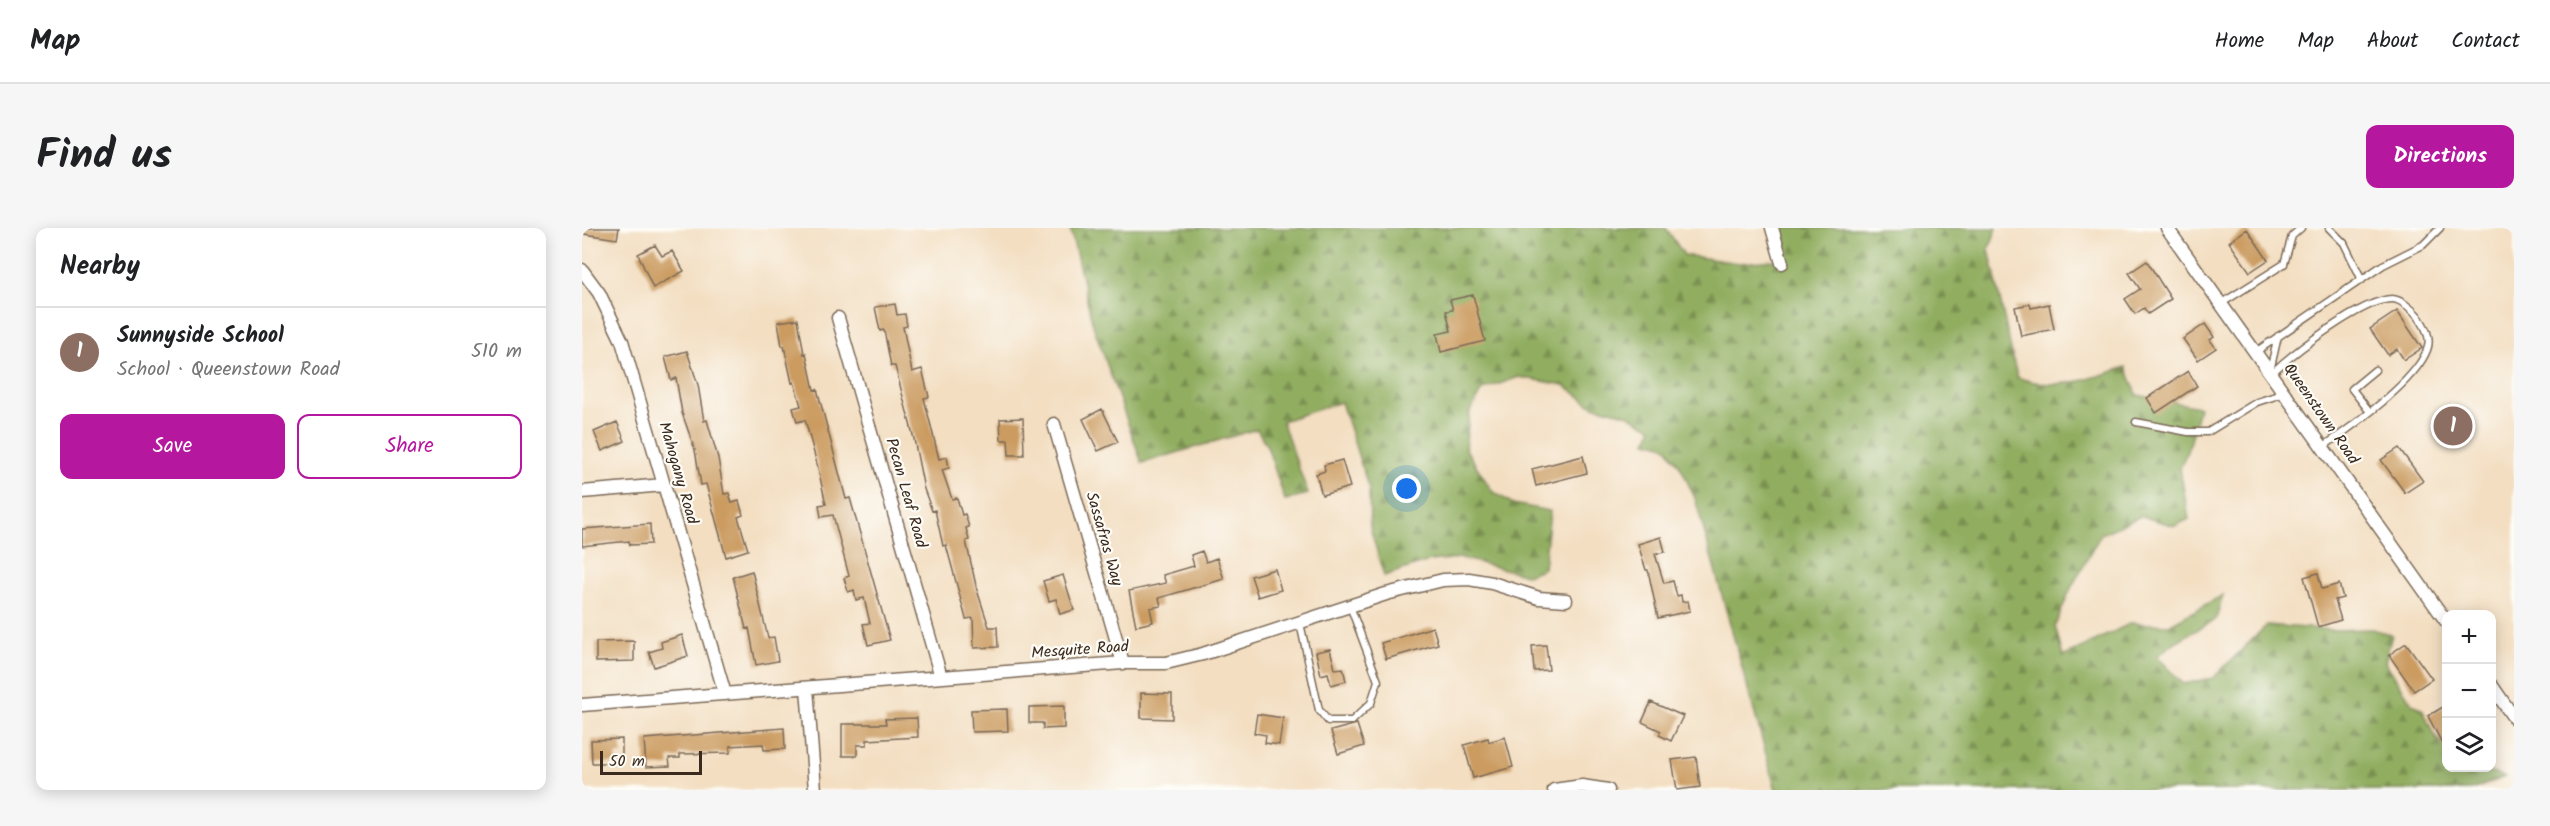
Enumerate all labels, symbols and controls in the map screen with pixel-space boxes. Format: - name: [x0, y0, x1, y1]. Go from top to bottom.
- text: Map: [30, 19, 81, 64]
- text: Home: [2215, 25, 2264, 58]
- text: Map: [2297, 25, 2334, 58]
- text: About: [2367, 25, 2418, 58]
- text: Contact: [2451, 25, 2520, 58]
- text: Find us: [36, 123, 172, 190]
- button: Directions: [2366, 125, 2514, 188]
- text: Nearby: [60, 246, 140, 288]
- text: Sunnyside School: [117, 319, 284, 354]
- text: 1: [76, 336, 83, 368]
- text: 510 m: [471, 336, 522, 368]
- text: School · Queenstown Road: [117, 354, 340, 386]
- street label: Queenstown Road: [2277, 358, 2366, 471]
- pin: 1: [2434, 404, 2472, 448]
- button: Save: [60, 414, 285, 479]
- button: Share: [297, 414, 522, 479]
- street label: Mahogany Road: [651, 419, 705, 528]
- street label: Pecan Leaf Road: [878, 435, 934, 552]
- your location: [1392, 474, 1421, 503]
- street label: Sassafras Way: [1079, 489, 1129, 589]
- map controls: [2442, 610, 2496, 772]
- button: +: [2442, 610, 2496, 664]
- street label: Mesquite Road: [1030, 634, 1131, 666]
- button: −: [2442, 664, 2496, 718]
- button: layers: [2442, 718, 2496, 772]
- scale bar: [600, 748, 702, 776]
- text: 50 m: [609, 749, 645, 774]

